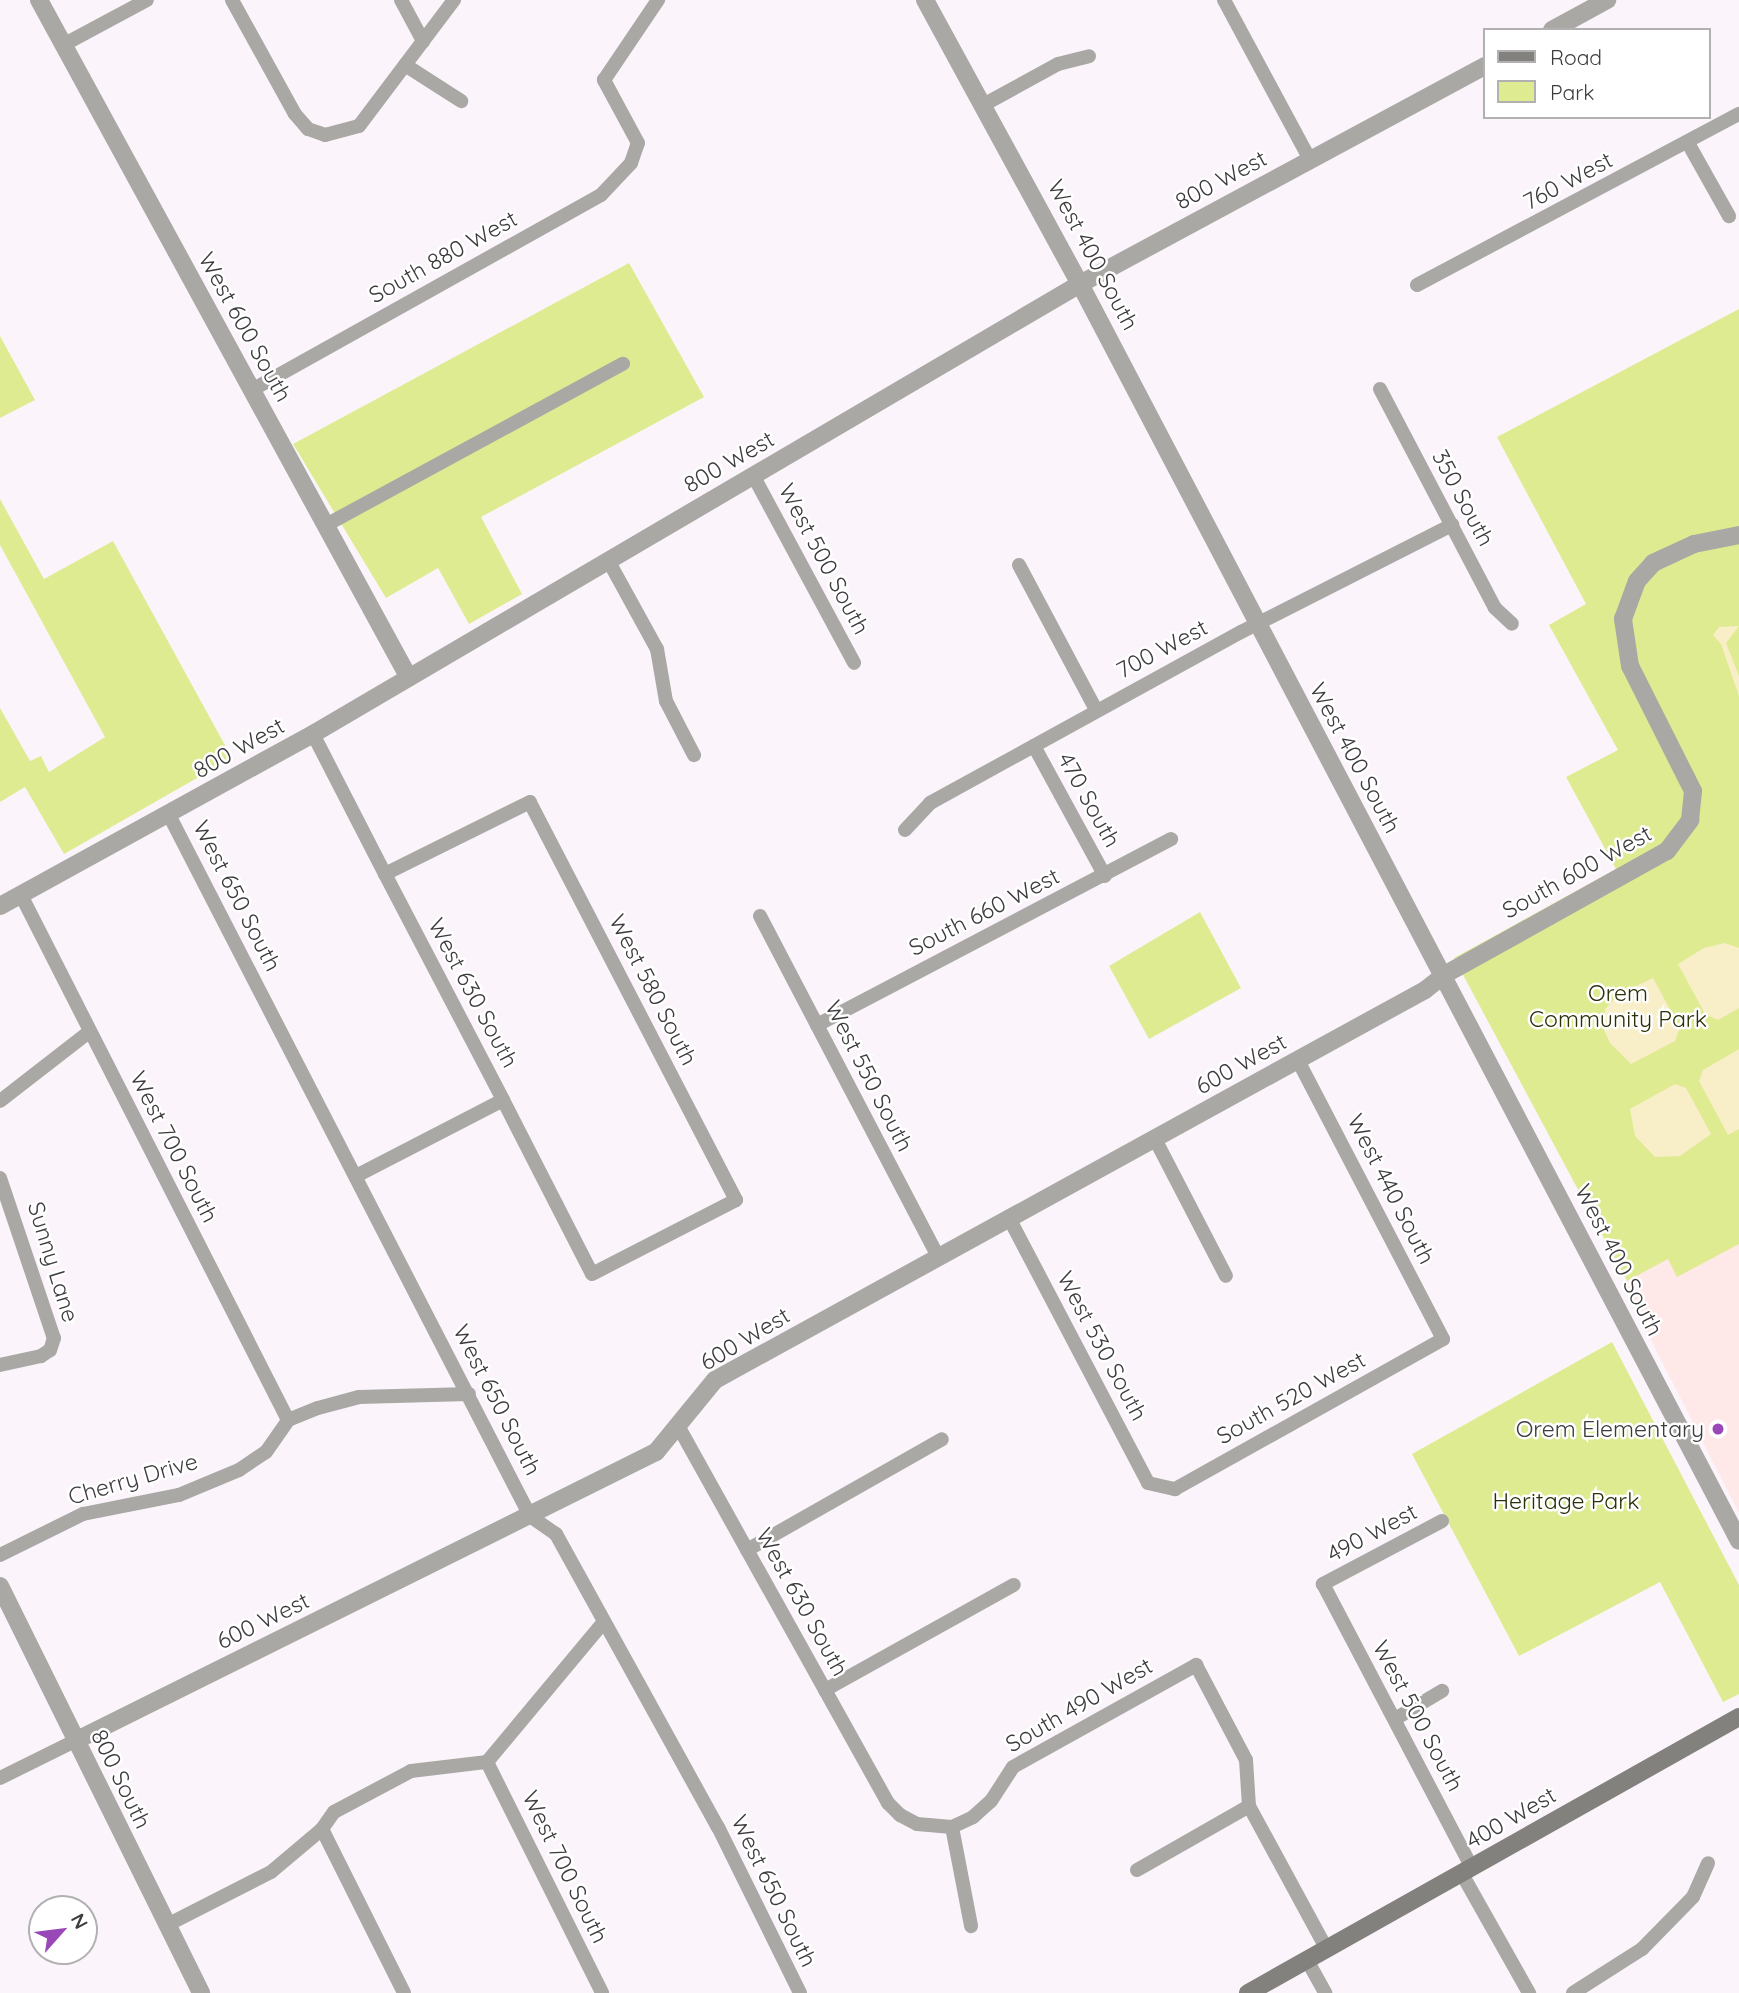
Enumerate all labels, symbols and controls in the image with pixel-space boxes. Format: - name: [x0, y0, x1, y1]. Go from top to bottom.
- legend: [1484, 28, 1711, 119]
- text: Road: [1550, 44, 1602, 70]
- text: Park: [1550, 79, 1594, 105]
- street label: 800 West: [1171, 144, 1271, 216]
- street label: 760 West: [1519, 146, 1617, 216]
- street label: West 400 South: [1042, 175, 1144, 335]
- street label: South 880 West: [364, 205, 522, 309]
- street label: West 600 South: [193, 247, 297, 407]
- street label: 800 West: [679, 425, 779, 499]
- street label: 350 South: [1426, 445, 1500, 551]
- street label: West 500 South: [773, 479, 875, 639]
- street label: 700 West: [1112, 614, 1212, 684]
- street label: West 400 South: [1304, 678, 1406, 838]
- street label: 800 West: [189, 712, 289, 784]
- street label: 470 South: [1052, 748, 1126, 852]
- street label: West 650 South: [187, 816, 287, 976]
- street label: South 600 West: [1497, 820, 1657, 924]
- street label: South 660 West: [904, 862, 1064, 962]
- street label: West 580 South: [603, 910, 703, 1070]
- street label: West 630 South: [422, 914, 524, 1072]
- park label: Orem Community Park: [1529, 979, 1707, 1033]
- street label: West 550 South: [819, 996, 919, 1156]
- street label: 600 West: [1191, 1028, 1291, 1100]
- street label: West 700 South: [124, 1067, 224, 1227]
- street label: West 440 South: [1341, 1109, 1441, 1269]
- street label: West 400 South: [1569, 1180, 1669, 1340]
- street label: Sunny Lane: [22, 1199, 84, 1325]
- street label: West 530 South: [1051, 1267, 1153, 1425]
- street label: 600 West: [695, 1302, 795, 1376]
- street label: West 650 South: [447, 1320, 547, 1480]
- street label: South 520 West: [1212, 1346, 1370, 1450]
- place label: Orem Elementary: [1516, 1415, 1704, 1443]
- marker: Orem Elementary: [1710, 1421, 1726, 1437]
- street label: Cherry Drive: [65, 1447, 201, 1511]
- park label: Heritage Park: [1493, 1487, 1639, 1515]
- street label: 490 West: [1322, 1498, 1422, 1568]
- street label: West 630 South: [750, 1523, 854, 1681]
- street label: 600 West: [212, 1587, 314, 1655]
- street label: West 500 South: [1367, 1636, 1469, 1796]
- street label: South 490 West: [1001, 1652, 1157, 1758]
- street label: 800 South: [85, 1725, 157, 1833]
- street label: 400 West: [1461, 1781, 1561, 1855]
- street label: West 700 South: [516, 1786, 614, 1948]
- street label: West 650 South: [725, 1811, 823, 1971]
- north arrow: [28, 1895, 98, 1965]
- text: N: [66, 1909, 94, 1933]

